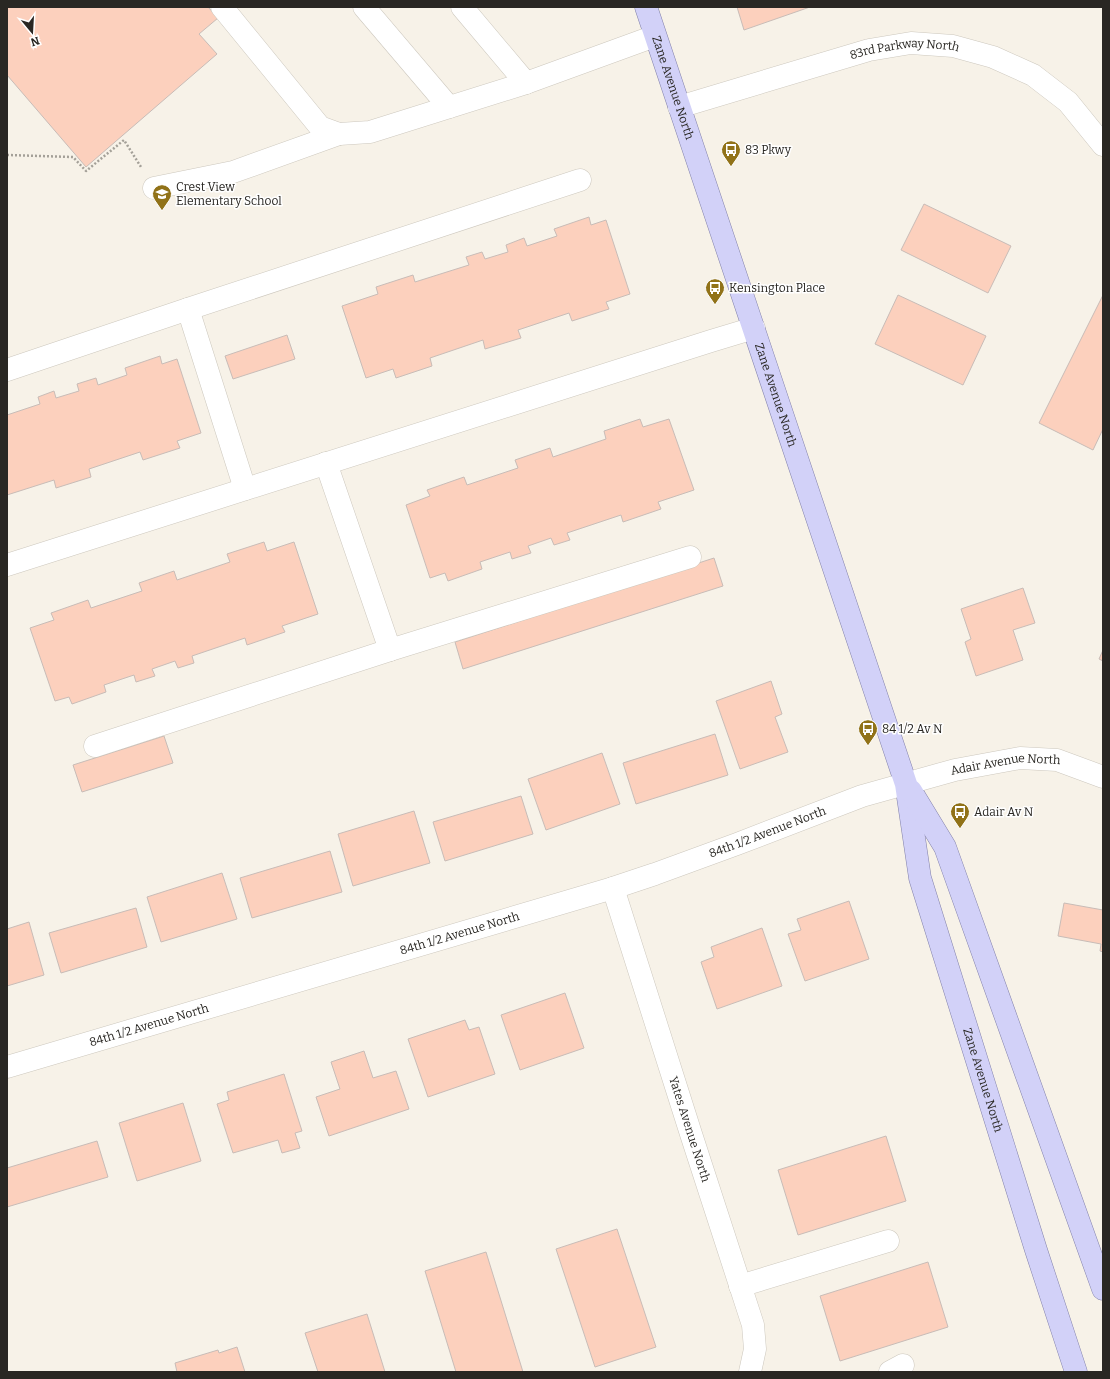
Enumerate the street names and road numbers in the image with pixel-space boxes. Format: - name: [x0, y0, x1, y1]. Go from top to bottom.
- street label: Zane Avenue North: [649, 34, 697, 142]
- street label: 83rd Parkway North: [848, 36, 962, 62]
- street label: Zane Avenue North: [752, 341, 800, 449]
- street label: Adair Avenue North: [949, 751, 1061, 778]
- street label: 84th 1/2 Avenue North: [707, 803, 828, 861]
- street label: 84th 1/2 Avenue North: [398, 909, 522, 958]
- street label: 84th 1/2 Avenue North: [88, 1001, 211, 1049]
- street label: Zane Avenue North: [960, 1026, 1006, 1134]
- street label: Yates Avenue North: [666, 1075, 713, 1184]

